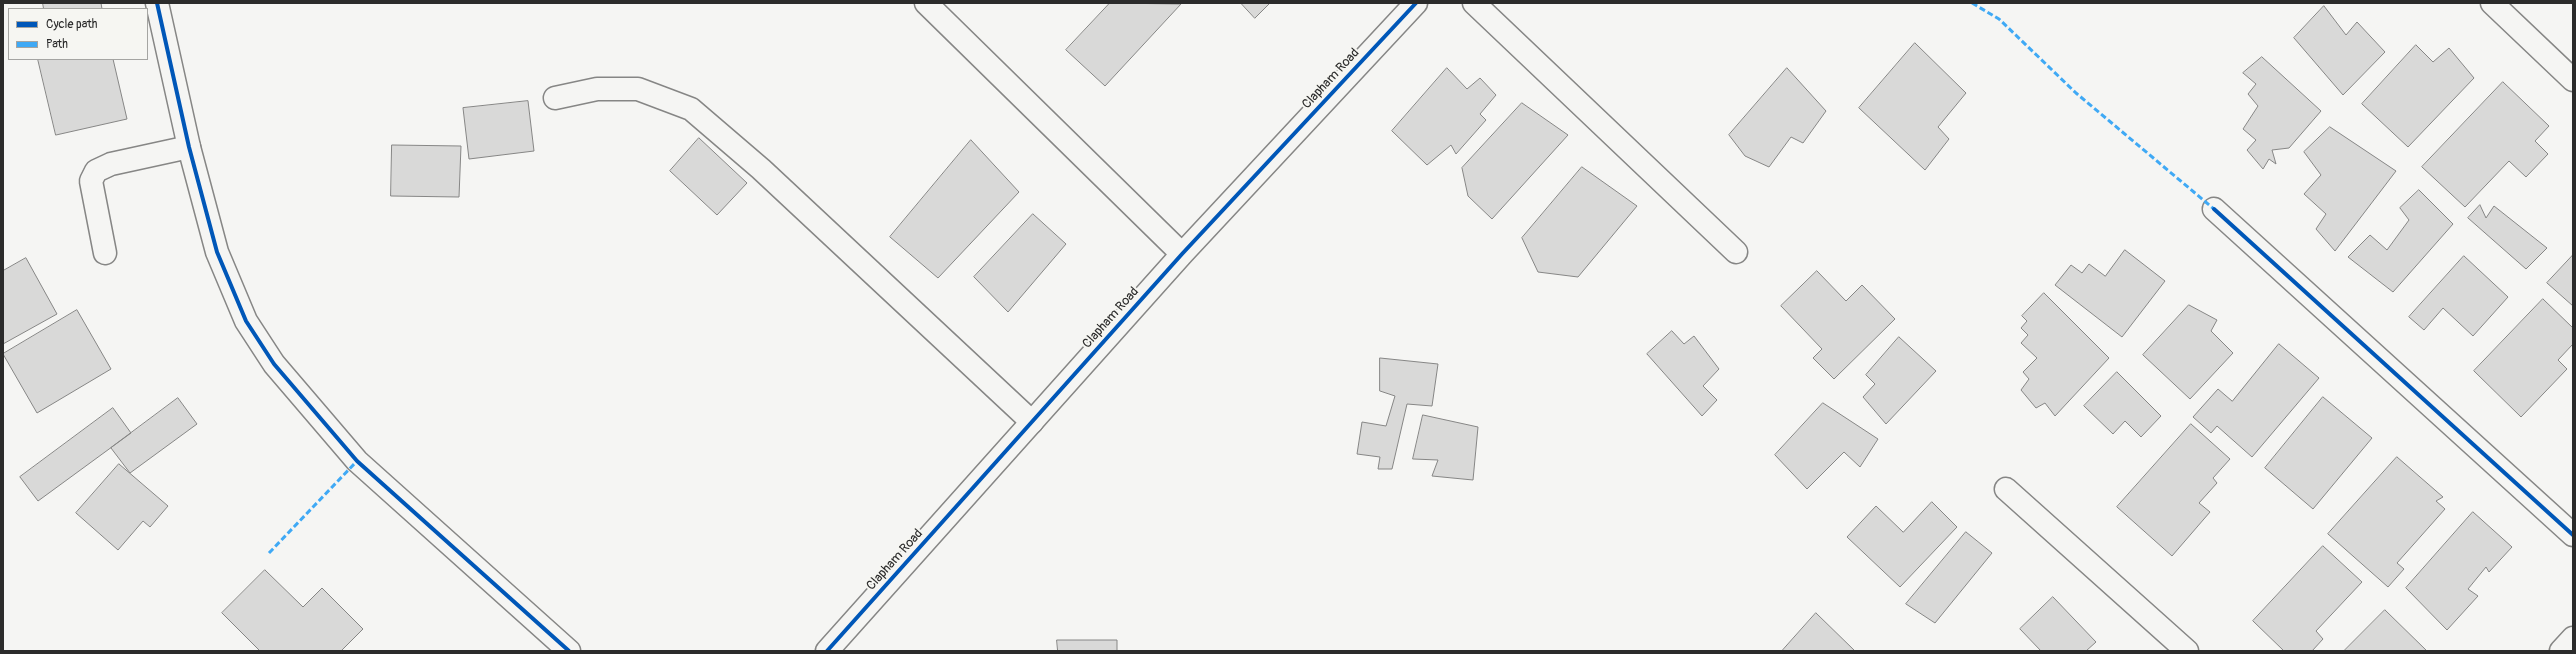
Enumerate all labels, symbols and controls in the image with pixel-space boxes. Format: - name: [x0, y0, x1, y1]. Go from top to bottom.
- legend: [8, 8, 148, 60]
- text: Cycle path: [46, 17, 97, 32]
- text: Path: [46, 37, 68, 52]
- street label: Clapham Road: [1299, 46, 1363, 112]
- street label: Clapham Road: [1080, 284, 1142, 352]
- street label: Clapham Road: [864, 526, 926, 594]

